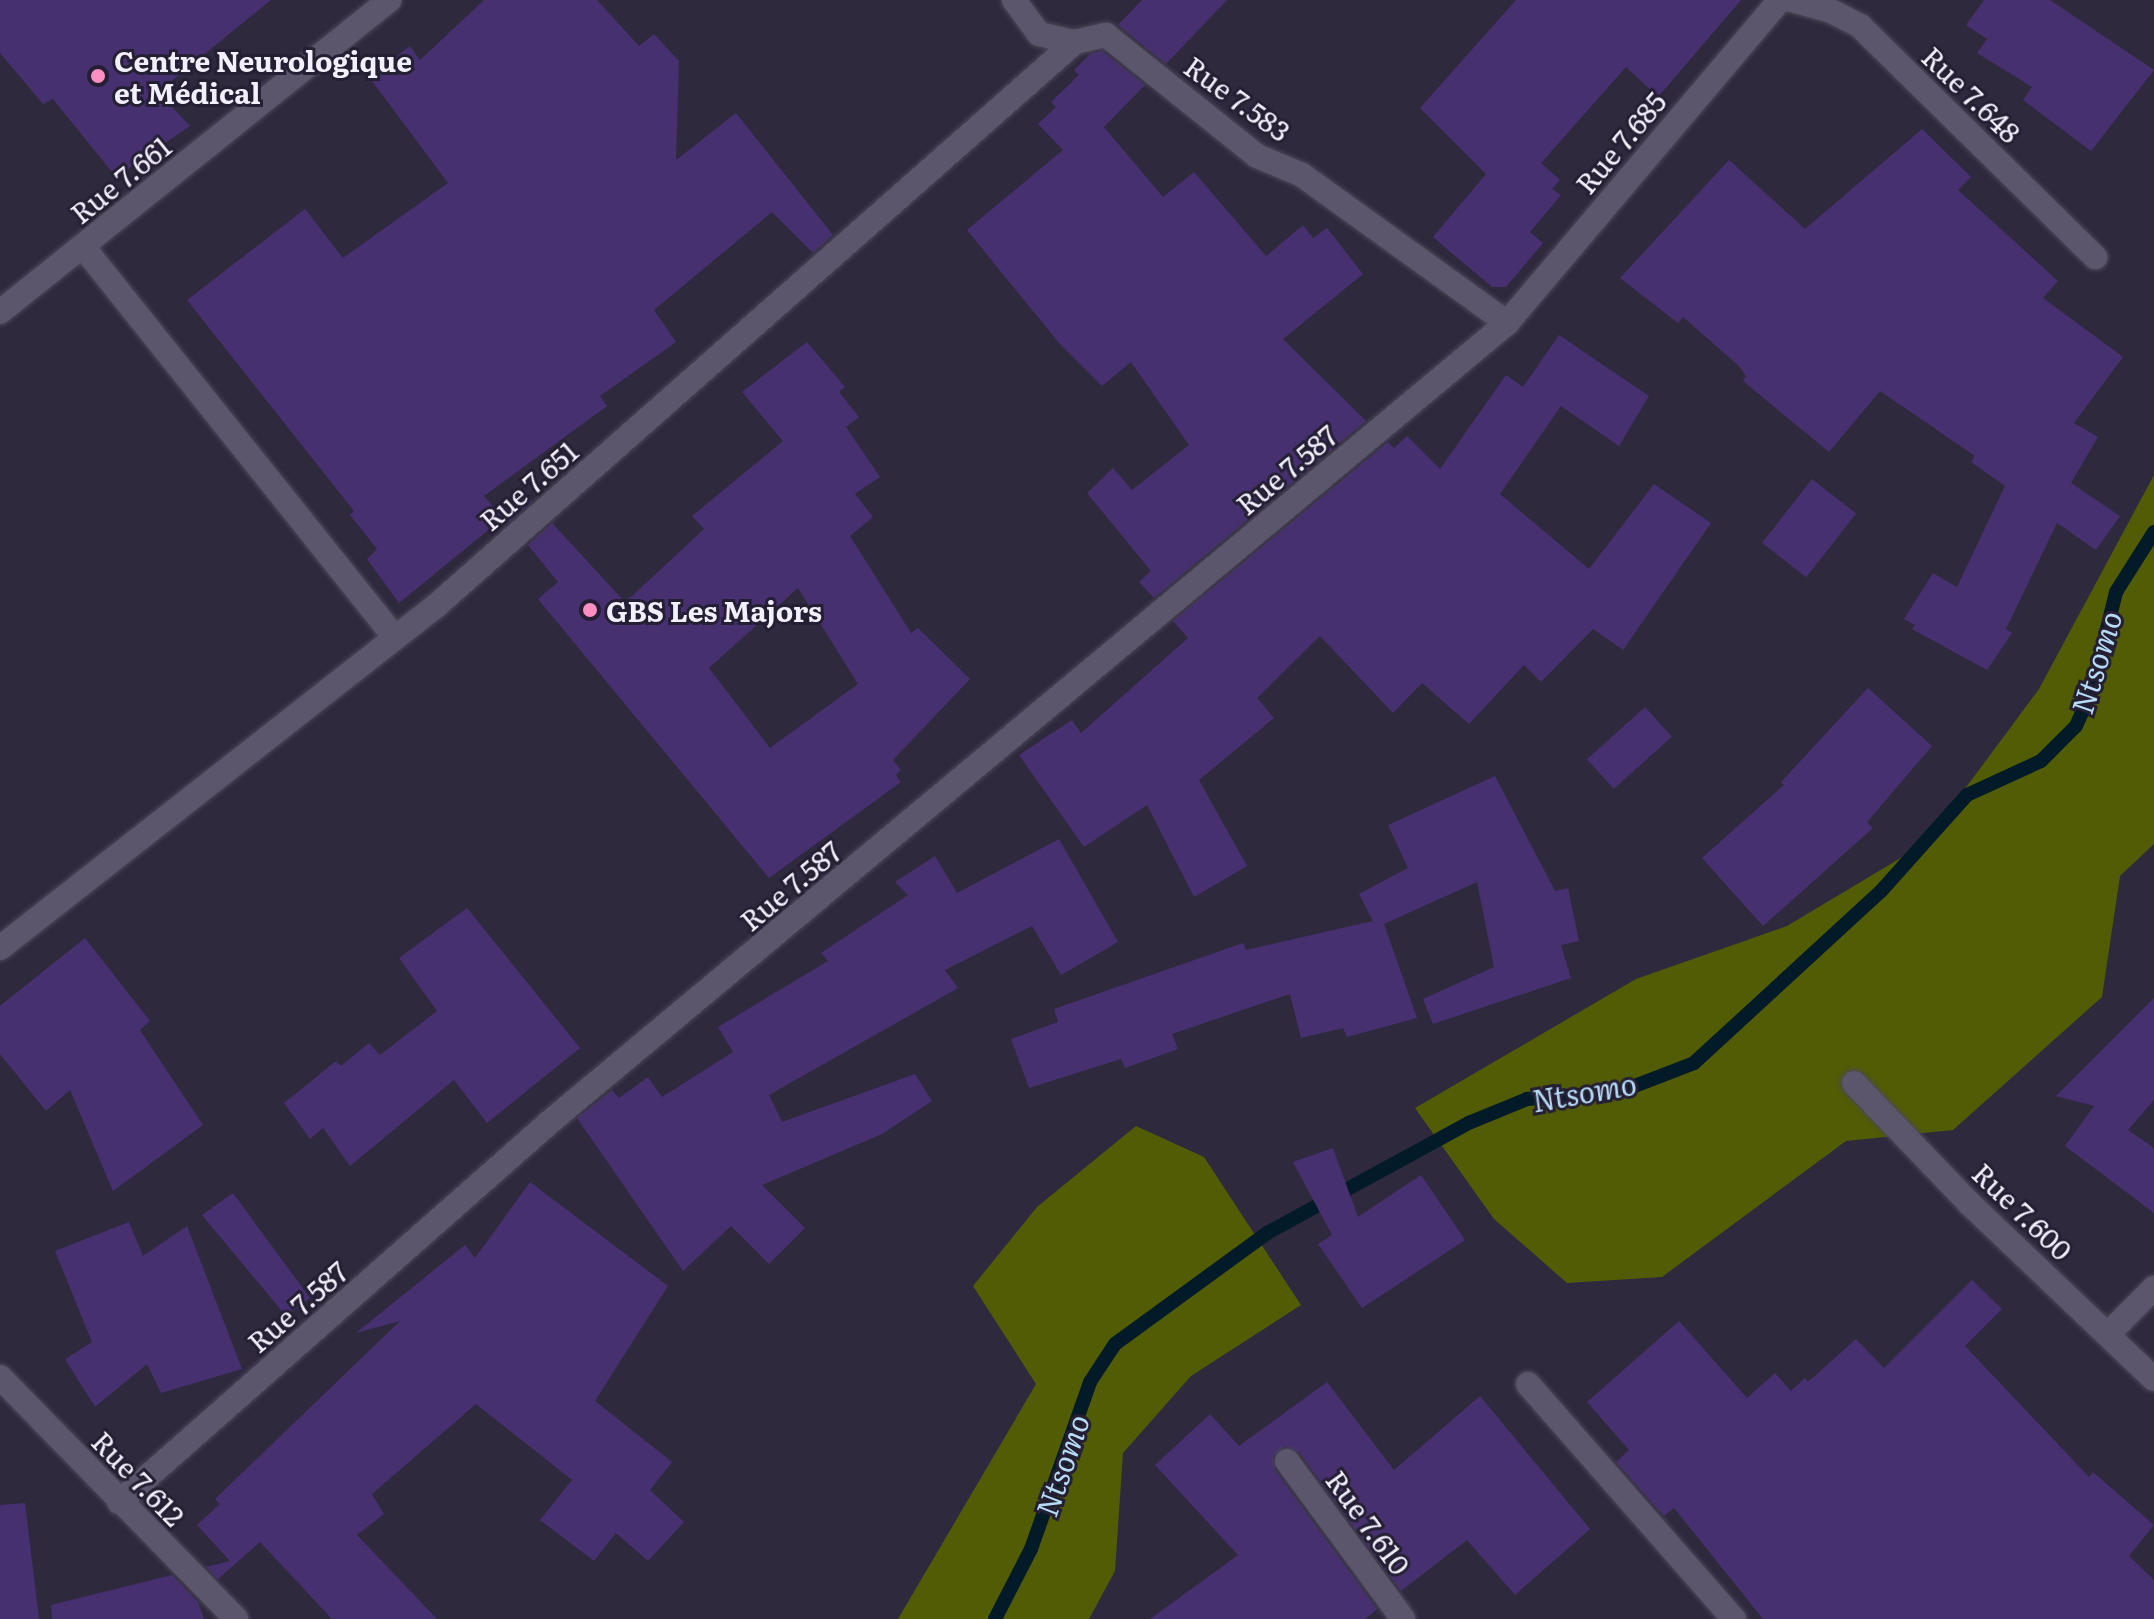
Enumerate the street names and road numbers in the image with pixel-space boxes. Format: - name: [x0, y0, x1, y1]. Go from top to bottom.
- street label: Rue 7.648: [1916, 39, 2028, 149]
- street label: Rue 7.583: [1179, 48, 1297, 148]
- street label: Rue 7.685: [1568, 84, 1672, 200]
- street label: Rue 7.661: [63, 128, 177, 230]
- street label: Rue 7.587: [1229, 417, 1343, 521]
- street label: Rue 7.651: [472, 434, 584, 536]
- street label: Rue 7.587: [733, 833, 847, 937]
- street label: Rue 7.600: [1966, 1155, 2080, 1267]
- street label: Rue 7.587: [240, 1254, 354, 1358]
- street label: Rue 7.612: [86, 1424, 192, 1532]
- street label: Rue 7.610: [1320, 1463, 1418, 1581]

